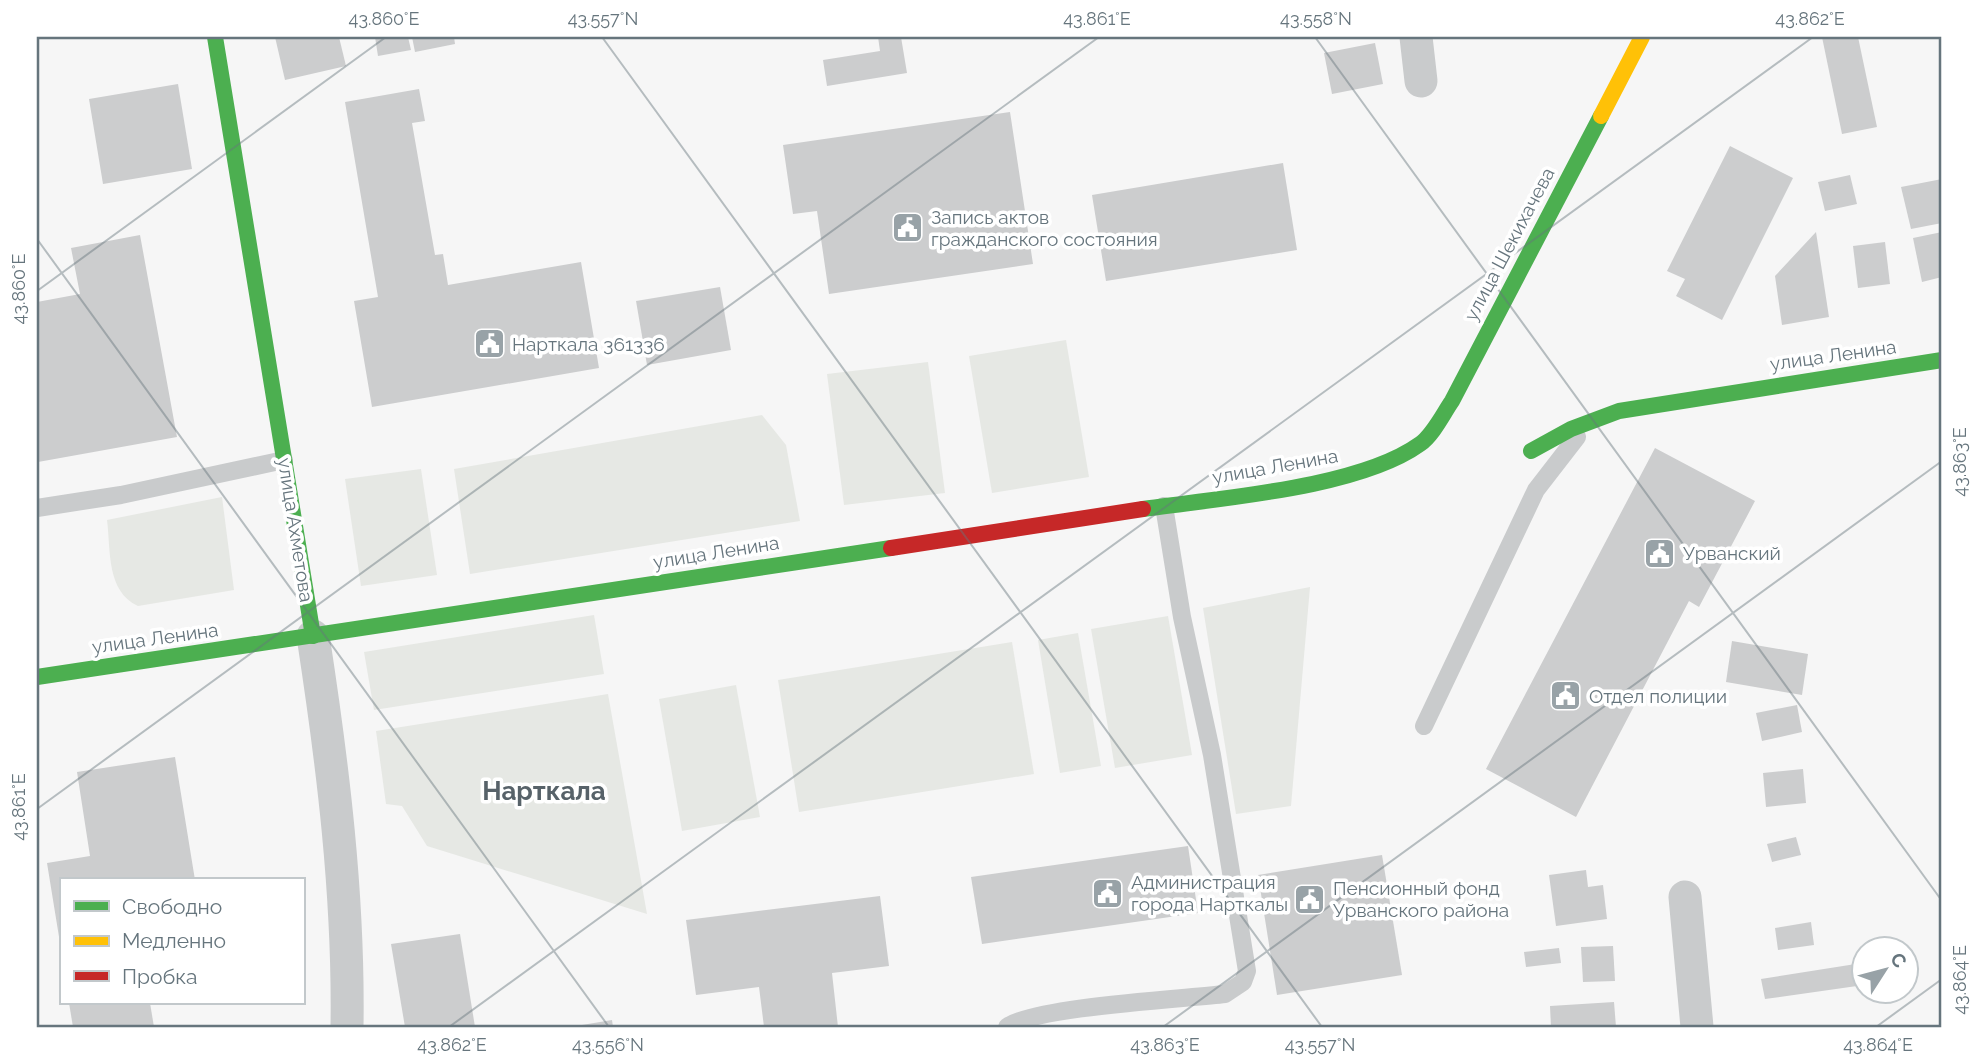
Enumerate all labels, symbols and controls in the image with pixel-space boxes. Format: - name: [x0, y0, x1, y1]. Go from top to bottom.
- text: 43.860°E: [349, 8, 419, 29]
- text: 43.557°N: [568, 8, 638, 29]
- text: 43.861°E: [1063, 8, 1131, 29]
- text: 43.558°N: [1280, 8, 1352, 29]
- text: 43.862°E: [1775, 8, 1845, 29]
- street label: улица Шекихачева: [1459, 164, 1559, 324]
- place label: Запись актов гражданского состояния: [931, 206, 1158, 250]
- public building icon: Запись актов гражданского состояния: [891, 211, 925, 245]
- text: 43.860°E: [8, 254, 29, 324]
- public building icon: Нарткала 361336: [472, 327, 506, 361]
- place label: Нарткала 361336: [512, 333, 665, 355]
- street label: улица Ленина: [1768, 335, 1898, 375]
- text: 43.863°E: [1949, 427, 1970, 497]
- street label: улица Ленина: [1210, 444, 1340, 488]
- street label: улица Ахметова: [274, 456, 318, 604]
- street label: улица Ленина: [651, 531, 781, 573]
- public building icon: Урванский: [1643, 536, 1677, 570]
- place label: Урванский: [1683, 542, 1781, 564]
- street label: улица Ленина: [90, 618, 220, 658]
- public building icon: Отдел полиции: [1549, 679, 1583, 713]
- place label: Отдел полиции: [1589, 685, 1727, 707]
- text: 43.861°E: [8, 773, 29, 841]
- district label: Нарткала: [482, 776, 606, 806]
- place label: Администрация города Нарткалы: [1131, 871, 1288, 915]
- public building icon: Администрация города Нарткалы: [1091, 876, 1125, 910]
- place label: Пенсионный фонд Урванского района: [1333, 877, 1509, 921]
- legend: [60, 878, 304, 1004]
- public building icon: Пенсионный фонд Урванского района: [1293, 882, 1327, 916]
- text: Свободно: [122, 894, 222, 919]
- text: Медленно: [122, 928, 226, 953]
- north arrow: [1850, 934, 1920, 1004]
- text: 43.864°E: [1949, 945, 1970, 1015]
- text: С: [1886, 948, 1911, 972]
- text: Пробка: [122, 964, 198, 989]
- text: 43.862°E: [417, 1034, 487, 1055]
- text: 43.556°N: [572, 1034, 644, 1055]
- text: 43.863°E: [1130, 1034, 1200, 1055]
- text: 43.557°N: [1285, 1034, 1355, 1055]
- text: 43.864°E: [1843, 1034, 1913, 1055]

